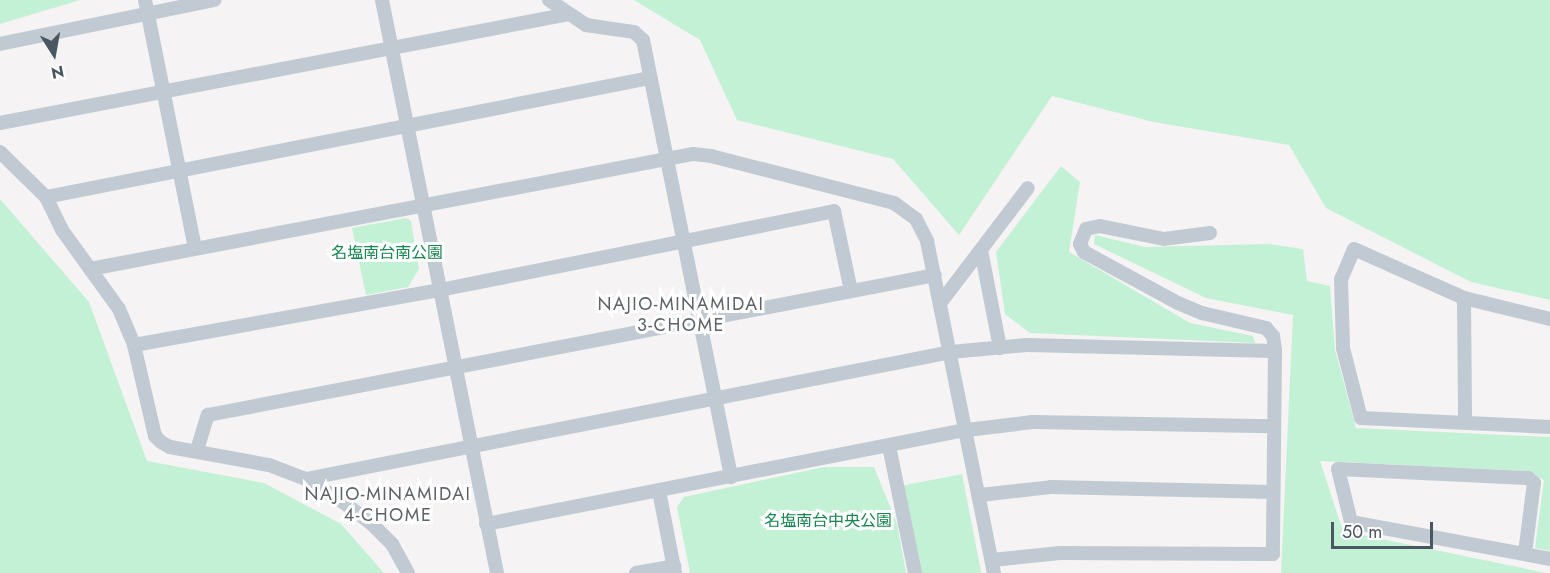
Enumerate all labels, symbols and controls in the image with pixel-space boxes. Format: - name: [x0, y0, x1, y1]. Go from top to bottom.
- north arrow: [24, 24, 84, 84]
- text: N: [49, 60, 66, 85]
- park label: 名塩南台南公園: [331, 243, 443, 263]
- district label: NAJIO-MINAMIDAI 3-CHOME: [598, 294, 764, 336]
- district label: NAJIO-MINAMIDAI 4-CHOME: [305, 484, 471, 526]
- scale bar: [1334, 510, 1436, 548]
- park label: 名塩南台中央公園: [764, 511, 892, 531]
- text: 50 m: [1342, 519, 1382, 545]

